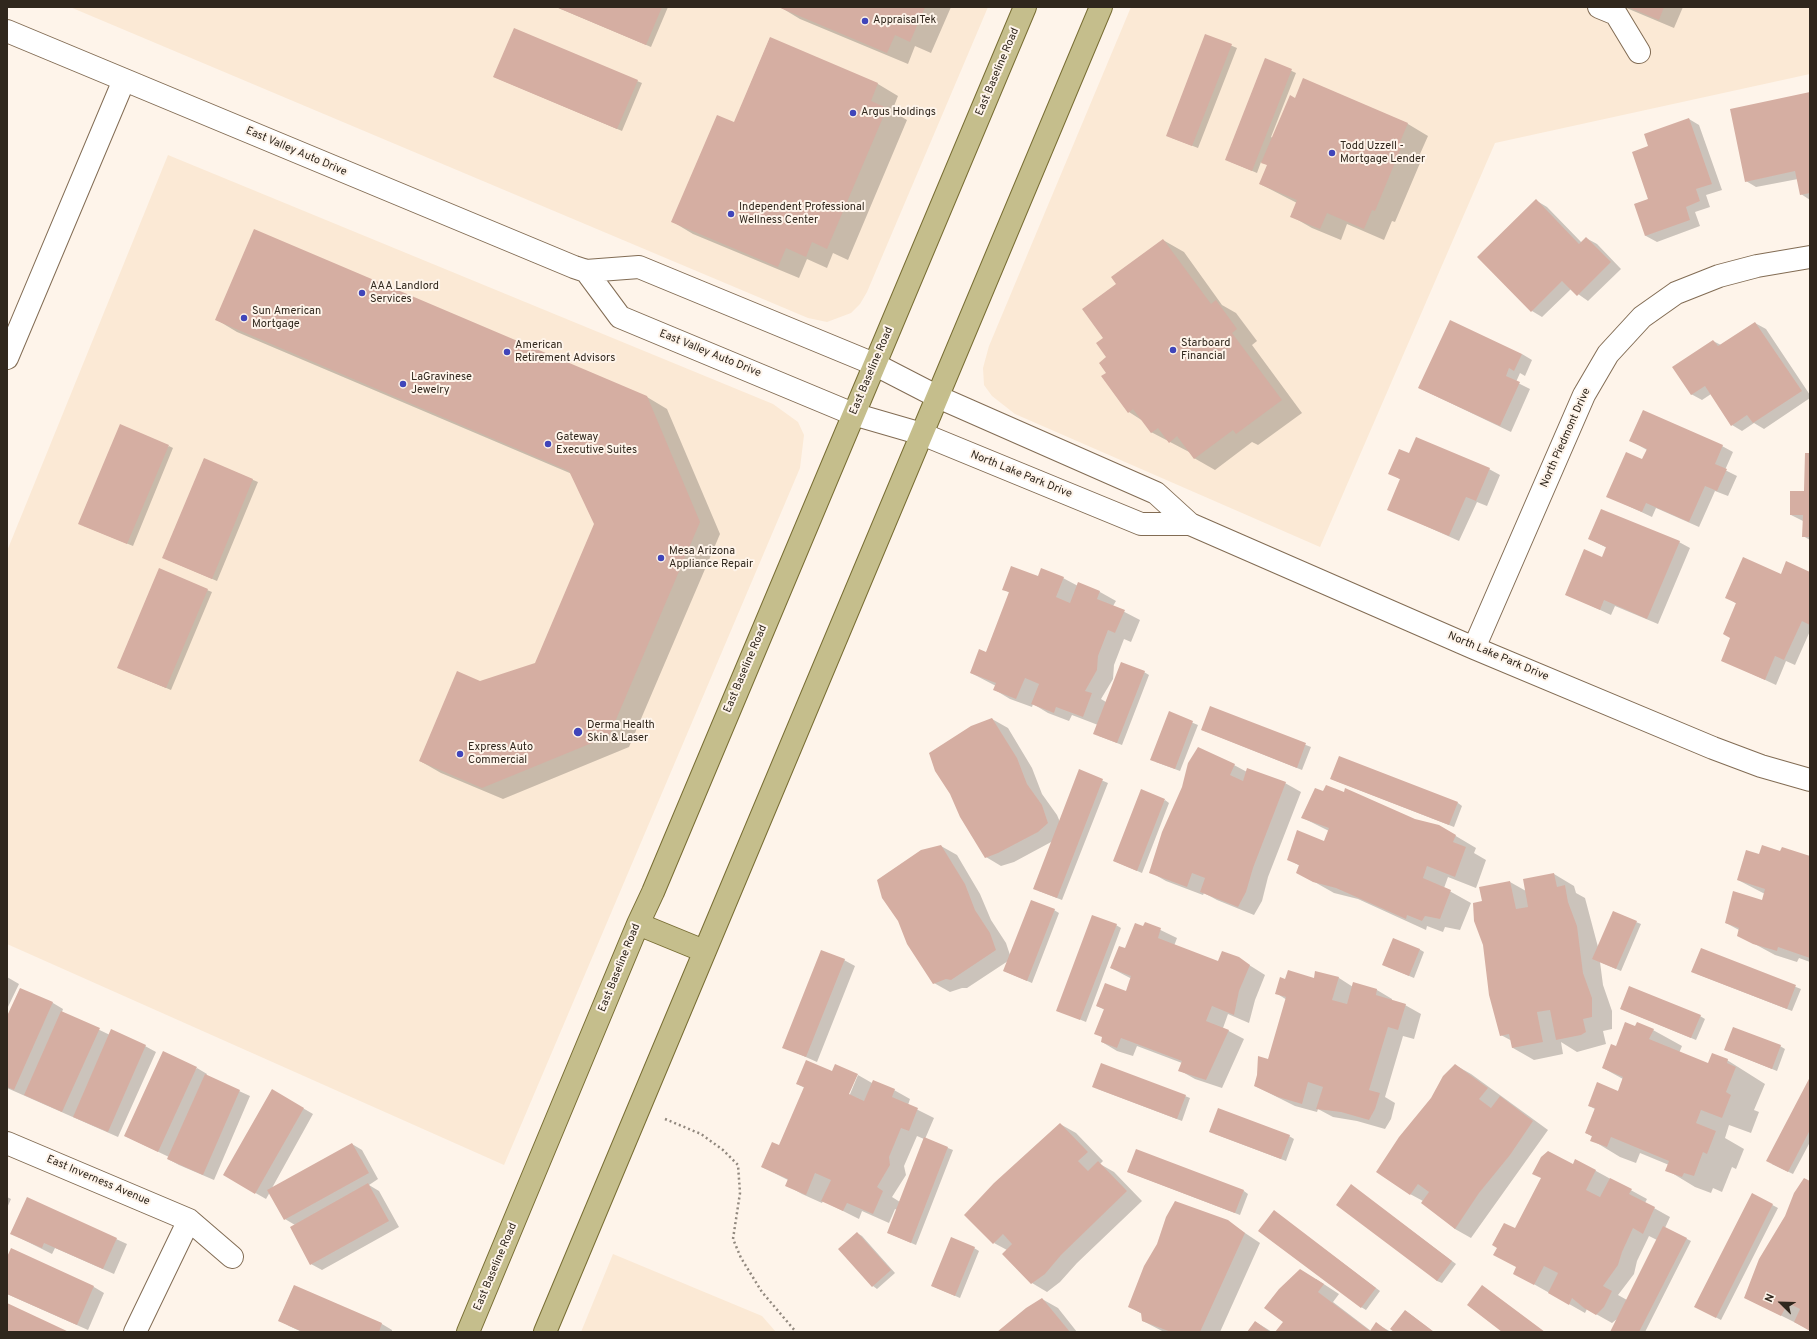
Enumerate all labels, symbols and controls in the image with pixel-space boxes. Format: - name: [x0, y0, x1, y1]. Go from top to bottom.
- place label: AppraisalTek: [873, 14, 936, 28]
- marker: AppraisalTek: [860, 16, 870, 26]
- street label: East Baseline Road: [974, 26, 1022, 118]
- place label: Argus Holdings: [861, 106, 936, 120]
- marker: Argus Holdings: [848, 108, 858, 118]
- street label: East Valley Auto Drive: [243, 125, 349, 179]
- place label: Todd Uzzell - Mortgage Lender: [1340, 140, 1425, 166]
- marker: Todd Uzzell - Mortgage Lender: [1327, 148, 1337, 158]
- place label: Independent Professional Wellness Center: [739, 201, 865, 227]
- marker: Independent Professional Wellness Center: [726, 209, 736, 219]
- place label: AAA Landlord Services: [370, 280, 439, 306]
- marker: AAA Landlord Services: [357, 288, 367, 298]
- place label: Sun American Mortgage: [252, 305, 321, 331]
- marker: Sun American Mortgage: [239, 313, 249, 323]
- street label: East Baseline Road: [848, 325, 896, 417]
- street label: East Valley Auto Drive: [657, 328, 763, 380]
- place label: Starboard Financial: [1181, 337, 1230, 363]
- place label: American Retirement Advisors: [515, 339, 615, 365]
- marker: Starboard Financial: [1168, 345, 1178, 355]
- marker: American Retirement Advisors: [502, 347, 512, 357]
- place label: LaGravinese Jewelry: [411, 371, 472, 397]
- marker: LaGravinese Jewelry: [398, 379, 408, 389]
- street label: North Piedmont Drive: [1538, 386, 1594, 490]
- place label: Gateway Executive Suites: [556, 431, 637, 457]
- marker: Gateway Executive Suites: [543, 439, 553, 449]
- street label: North Lake Park Drive: [968, 449, 1074, 501]
- place label: Mesa Arizona Appliance Repair: [669, 545, 753, 571]
- marker: Mesa Arizona Appliance Repair: [656, 553, 666, 563]
- street label: East Baseline Road: [722, 623, 770, 715]
- street label: North Lake Park Drive: [1446, 630, 1550, 684]
- place label: Derma Health Skin & Laser: [587, 719, 655, 745]
- marker: Derma Health Skin & Laser: [572, 726, 584, 738]
- place label: Express Auto Commercial: [468, 741, 533, 767]
- marker: Express Auto Commercial: [455, 749, 465, 759]
- street label: East Baseline Road: [596, 922, 644, 1014]
- street label: East Inverness Avenue: [44, 1153, 152, 1209]
- street label: East Baseline Road: [472, 1221, 520, 1313]
- north arrow: [1761, 1283, 1801, 1323]
- text: N: [1762, 1292, 1778, 1305]

